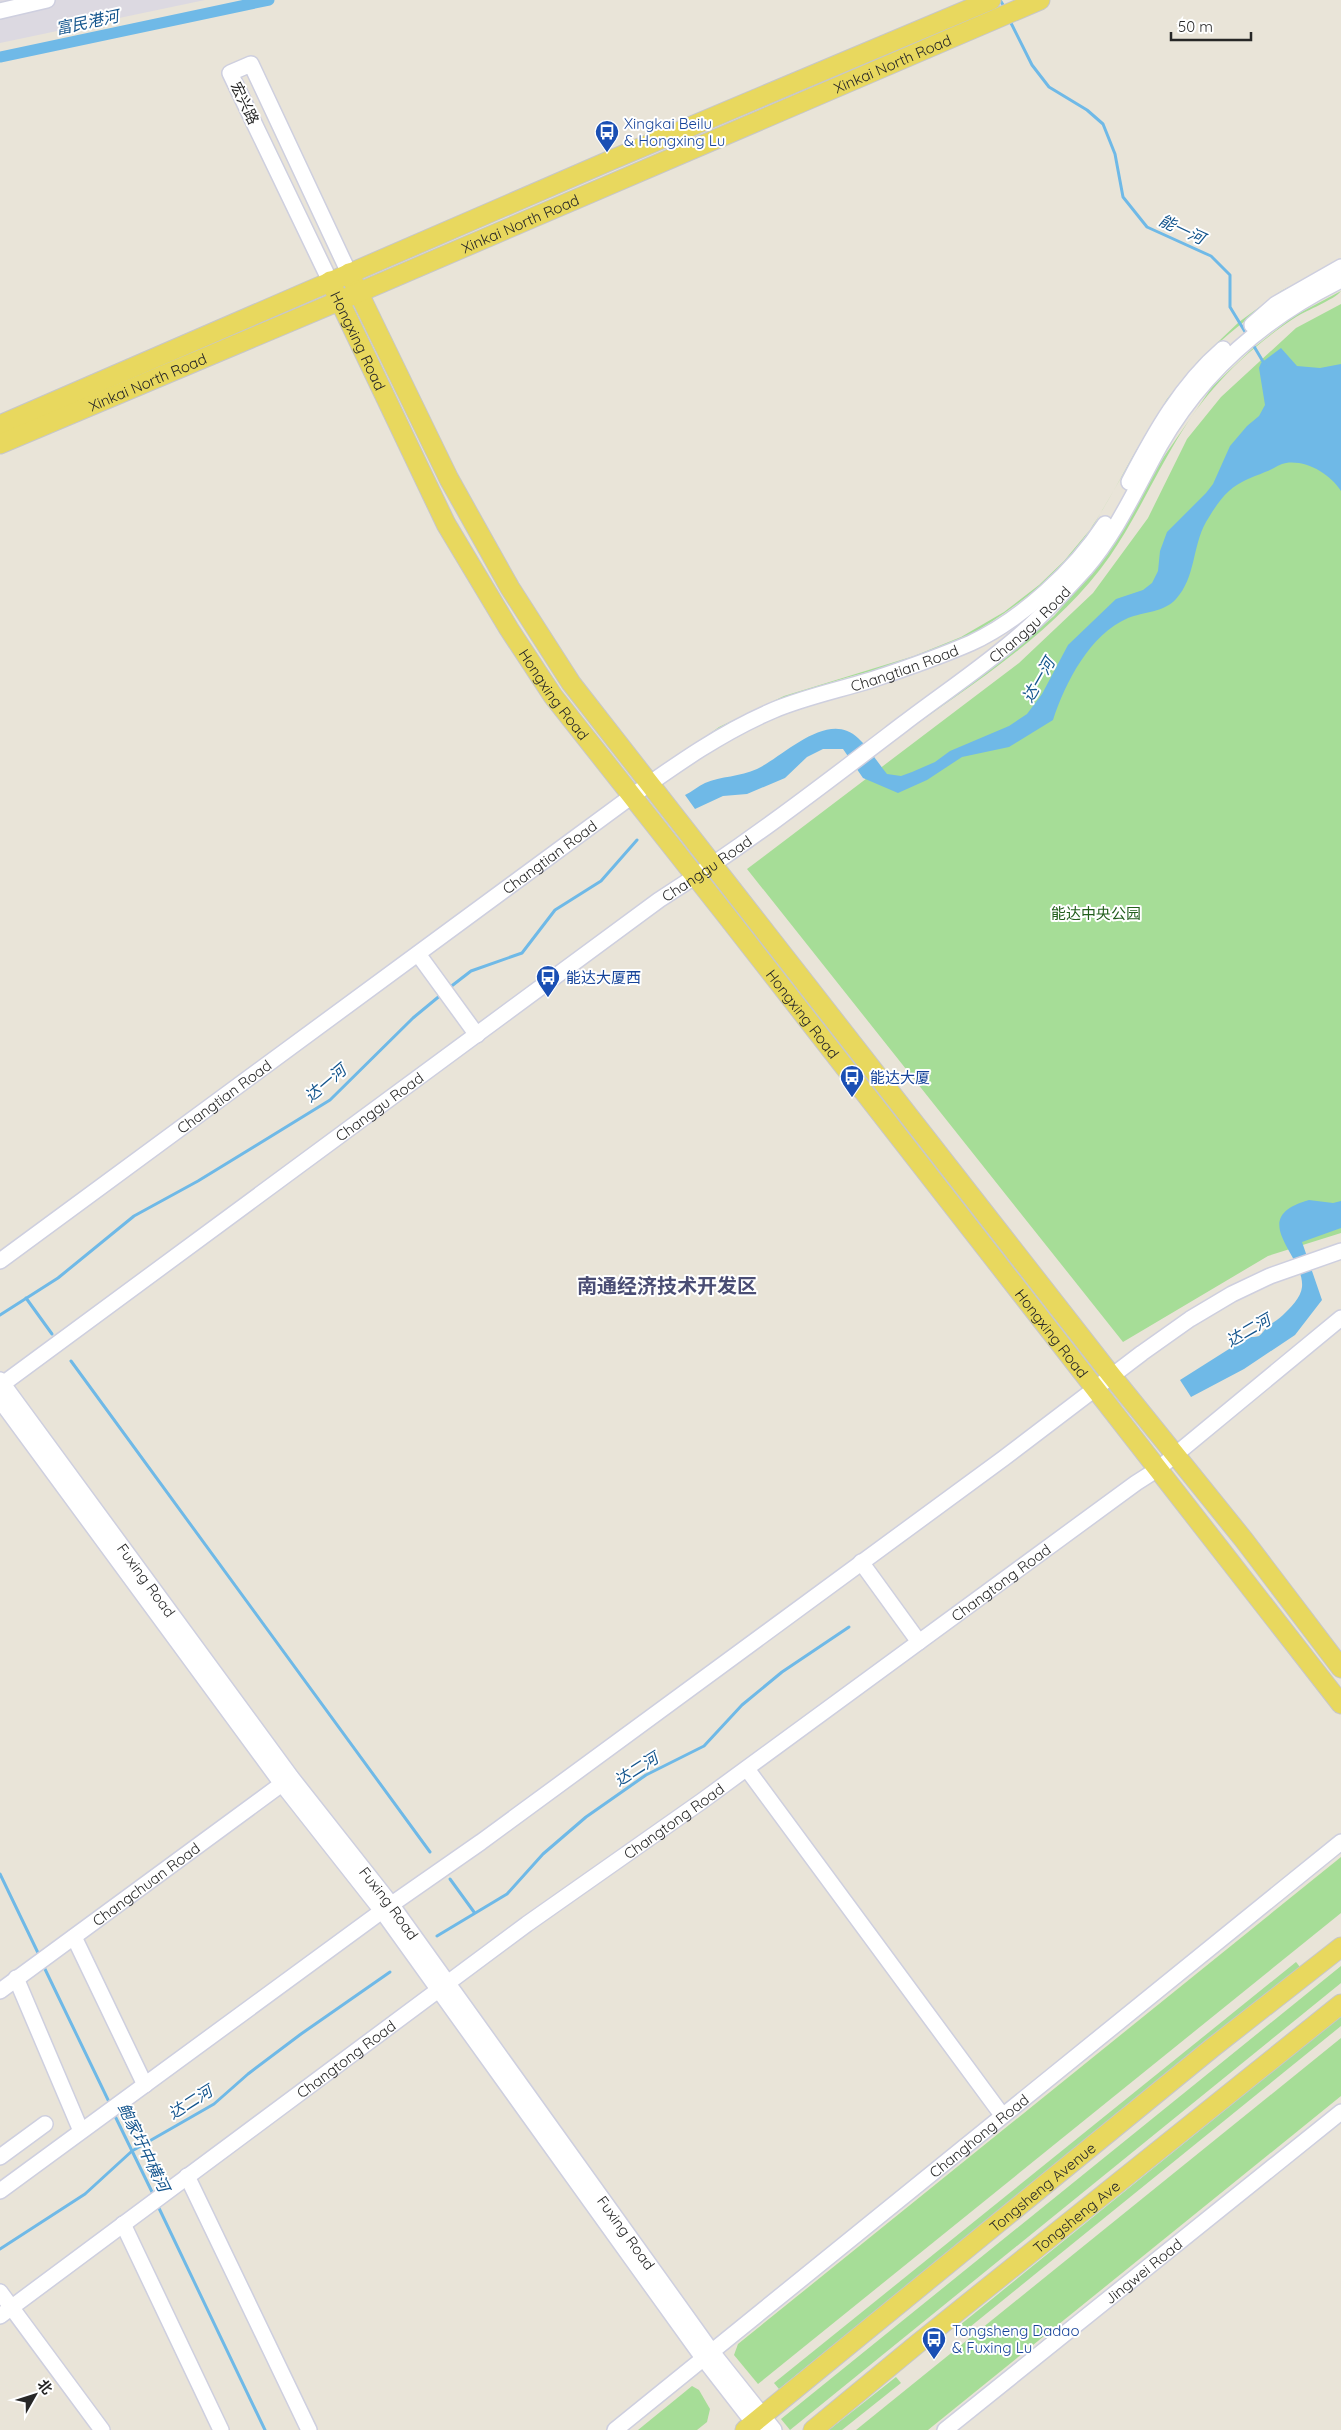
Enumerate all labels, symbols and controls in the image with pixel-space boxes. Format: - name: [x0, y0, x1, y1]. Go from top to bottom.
- water label: 富民港河: [54, 5, 123, 38]
- scale bar: [1171, 10, 1251, 42]
- text: 50 m: [1178, 17, 1213, 36]
- street label: Xinkai North Road: [831, 30, 954, 97]
- street label: 宏兴路: [227, 79, 263, 127]
- place label: Xingkai Beilu & Hongxing Lu: [624, 114, 725, 150]
- bus stop icon: Xingkai Beilu & Hongxing Lu: [594, 119, 620, 153]
- street label: Xinkai North Road: [458, 190, 582, 257]
- water label: 能一河: [1156, 210, 1211, 249]
- street label: Hongxing Road: [327, 288, 390, 393]
- street label: Xinkai North Road: [86, 349, 209, 415]
- street label: Changgu Road: [985, 582, 1074, 667]
- street label: Changtian Road: [848, 640, 961, 695]
- street label: Hongxing Road: [515, 645, 593, 743]
- water label: 达一河: [1017, 652, 1060, 706]
- street label: Changtian Road: [498, 816, 600, 898]
- street label: Changgu Road: [658, 831, 755, 905]
- park label: 能达中央公园: [1051, 904, 1141, 923]
- bus stop icon: 能达大厦西: [535, 964, 561, 998]
- street label: Hongxing Road: [762, 965, 843, 1062]
- place label: 能达大厦西: [566, 968, 641, 987]
- street label: Changtian Road: [173, 1055, 275, 1137]
- water label: 达一河: [300, 1058, 352, 1106]
- bus stop icon: 能达大厦: [839, 1064, 865, 1098]
- street label: Changgu Road: [331, 1068, 427, 1145]
- place label: 能达大厦: [870, 1068, 930, 1087]
- district label: 南通经济技术开发区: [577, 1273, 757, 1298]
- street label: Hongxing Road: [1011, 1285, 1092, 1381]
- water label: 达二河: [1222, 1308, 1276, 1351]
- street label: Fuxing Road: [113, 1539, 180, 1621]
- street label: Changtong Road: [947, 1539, 1054, 1625]
- water label: 达二河: [610, 1746, 664, 1790]
- street label: Changtong Road: [619, 1779, 728, 1863]
- street label: Changchuan Road: [88, 1838, 204, 1930]
- street label: Fuxing Road: [356, 1863, 423, 1943]
- street label: Changtong Road: [292, 2016, 399, 2102]
- water label: 达二河: [164, 2079, 218, 2123]
- street label: Changhong Road: [925, 2090, 1032, 2181]
- water label: 鲍家圩中横河: [114, 2099, 175, 2197]
- street label: Tongsheng Avenue: [985, 2140, 1099, 2236]
- street label: Tongsheng Ave: [1030, 2177, 1124, 2257]
- street label: Fuxing Road: [593, 2192, 659, 2273]
- street label: Jingwei Road: [1100, 2234, 1186, 2308]
- place label: Tongsheng Dadao & Fuxing Lu: [952, 2321, 1079, 2357]
- bus stop icon: Tongsheng Dadao & Fuxing Lu: [921, 2326, 947, 2360]
- north arrow: [10, 2370, 60, 2420]
- text: 北: [34, 2376, 57, 2398]

